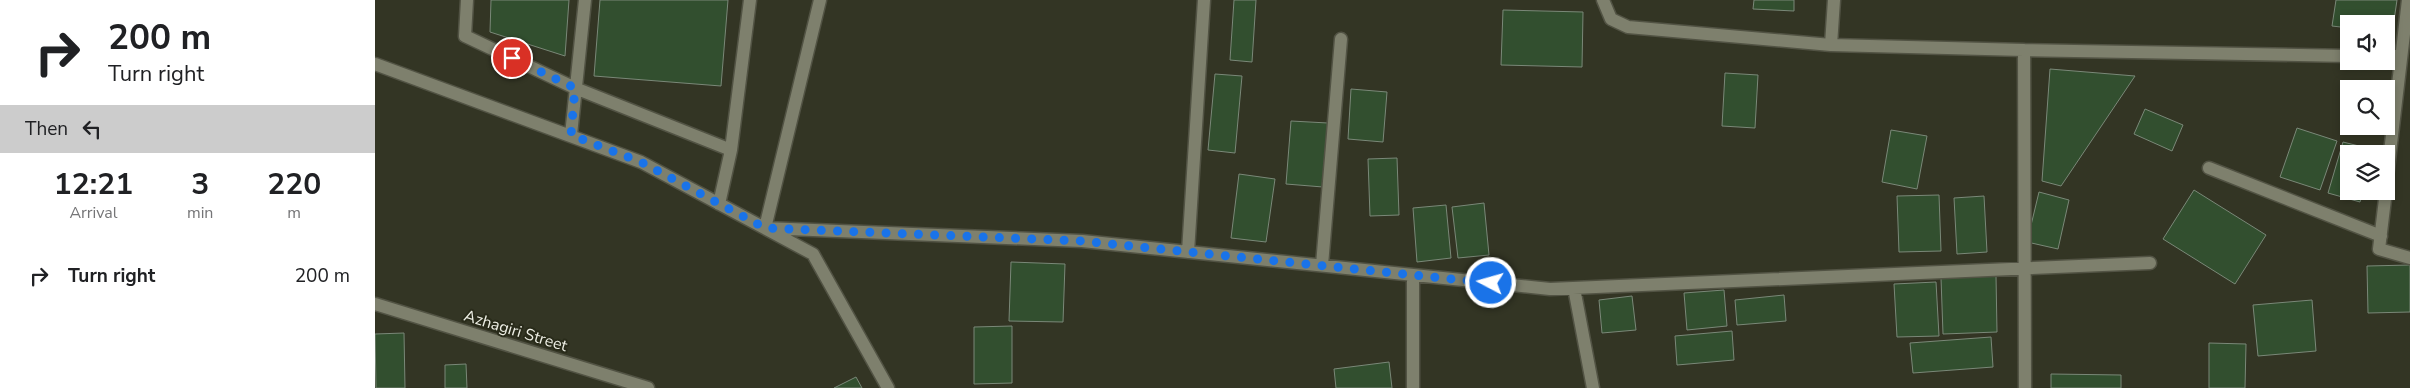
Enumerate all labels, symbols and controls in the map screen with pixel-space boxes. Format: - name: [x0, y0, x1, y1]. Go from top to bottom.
- text: 200 m: [108, 14, 211, 61]
- map controls: [2340, 15, 2395, 200]
- button: sound: [2340, 15, 2395, 70]
- icon: right: [25, 20, 90, 85]
- pin: [491, 37, 533, 79]
- icon: arrive: [498, 44, 526, 72]
- text: Turn right: [108, 59, 204, 89]
- button: search: [2340, 80, 2395, 135]
- icon: left: [78, 115, 106, 143]
- text: Then: [25, 116, 68, 142]
- button: layers: [2340, 145, 2395, 200]
- text: 12:21: [54, 164, 133, 205]
- text: 3: [191, 164, 209, 205]
- text: 220: [267, 164, 321, 205]
- text: Arrival: [69, 202, 118, 224]
- text: min: [187, 202, 213, 224]
- text: m: [287, 202, 301, 224]
- position arrow: [1464, 256, 1516, 308]
- icon: right: [25, 262, 53, 290]
- text: Turn right: [68, 263, 155, 289]
- text: 200 m: [295, 263, 350, 289]
- street label: Azhagiri Street: [461, 305, 570, 357]

